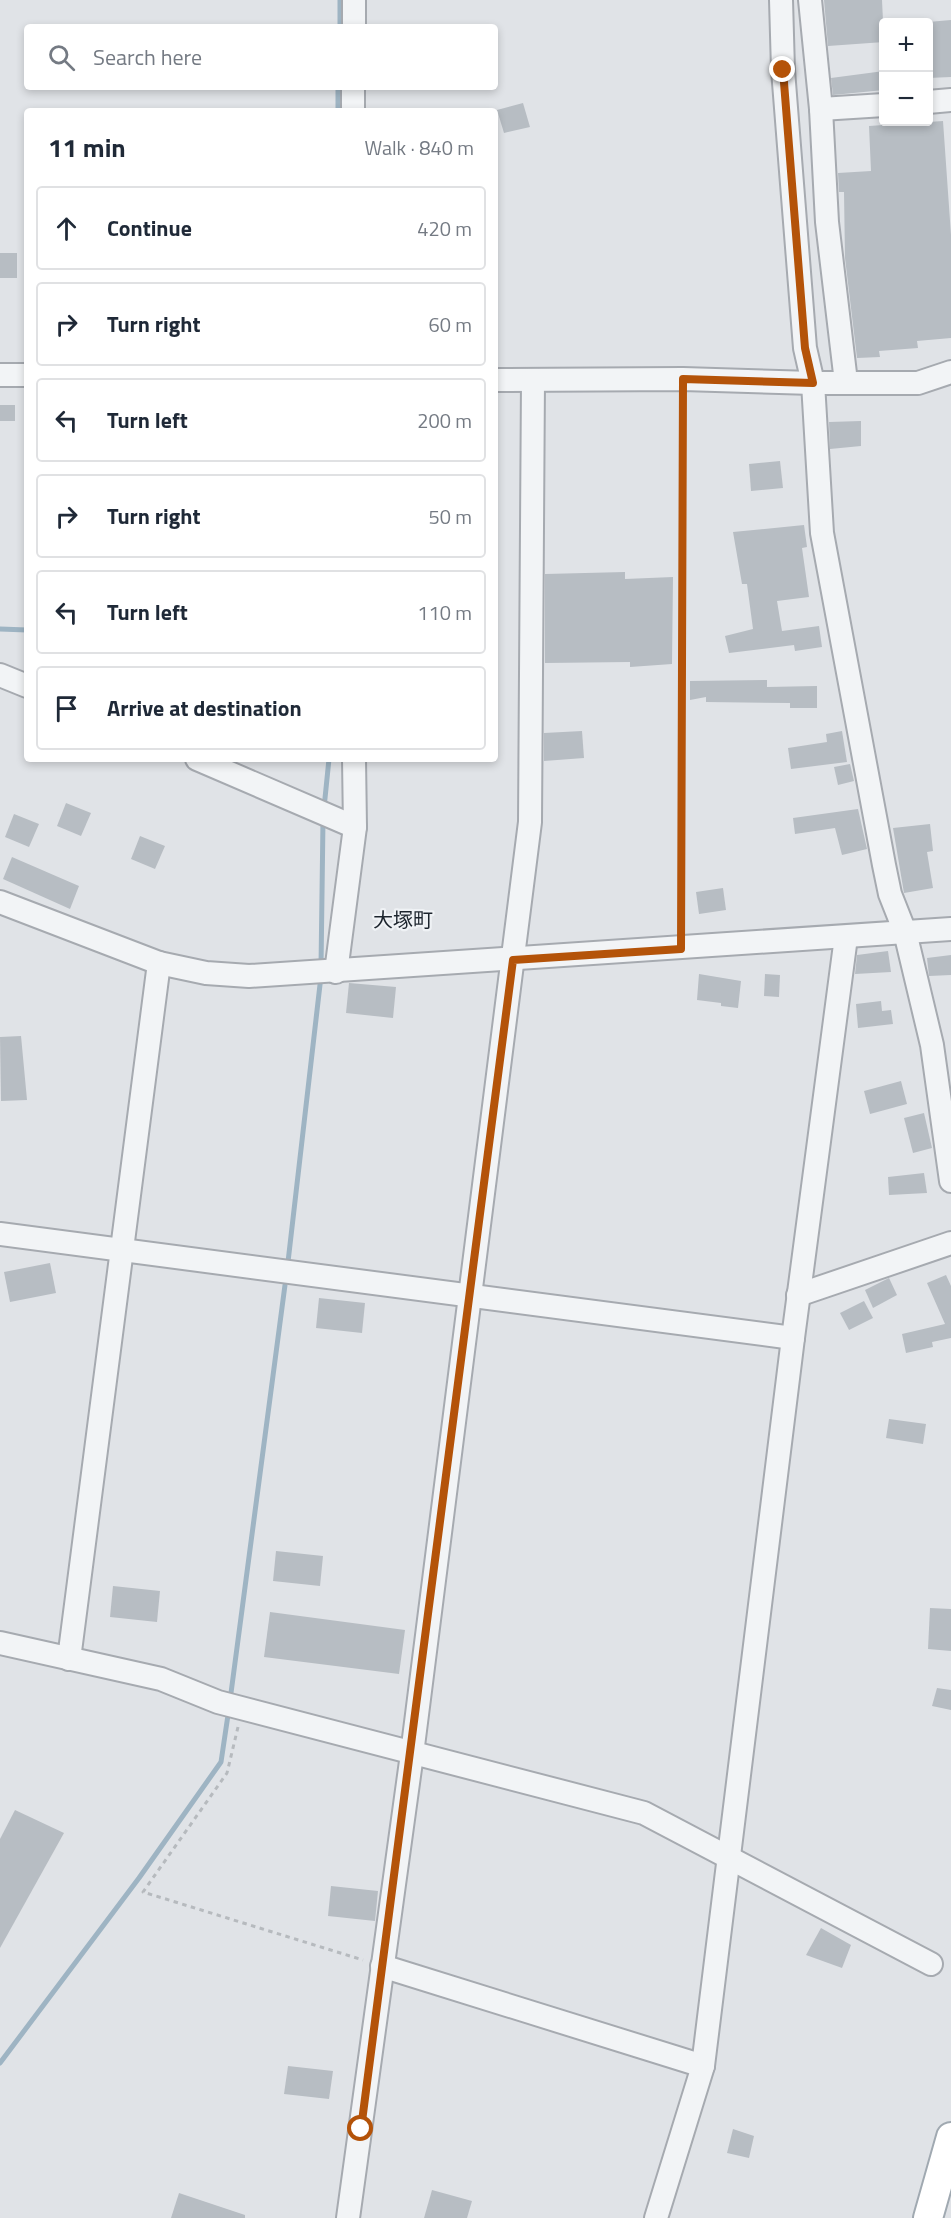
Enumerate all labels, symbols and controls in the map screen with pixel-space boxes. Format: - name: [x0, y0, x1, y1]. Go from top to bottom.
- map controls: [879, 18, 933, 126]
- button: +: [879, 18, 933, 72]
- search box: [24, 24, 498, 90]
- text: Search here: [93, 40, 202, 74]
- icon: search: [45, 41, 78, 74]
- route end: [769, 56, 795, 82]
- button: −: [879, 72, 933, 126]
- text: 11 min: [48, 128, 126, 167]
- text: Walk · 840 m: [365, 132, 474, 163]
- text: Continue: [107, 211, 192, 245]
- icon: ahead: [50, 212, 83, 245]
- text: 420 m: [417, 213, 472, 244]
- text: Turn right: [107, 307, 201, 341]
- icon: right: [50, 308, 83, 341]
- text: 60 m: [428, 309, 472, 340]
- text: Turn left: [107, 403, 188, 437]
- icon: left: [50, 404, 83, 437]
- text: 200 m: [417, 405, 472, 436]
- text: Turn right: [107, 499, 201, 533]
- icon: right: [50, 500, 83, 533]
- text: 50 m: [428, 501, 472, 532]
- text: Turn left: [107, 595, 188, 629]
- icon: left: [50, 596, 83, 629]
- text: 110 m: [417, 597, 472, 628]
- text: Arrive at destination: [107, 691, 302, 725]
- icon: arrive: [50, 692, 83, 725]
- district label: 大塚町: [373, 904, 433, 935]
- route start: [347, 2115, 373, 2141]

